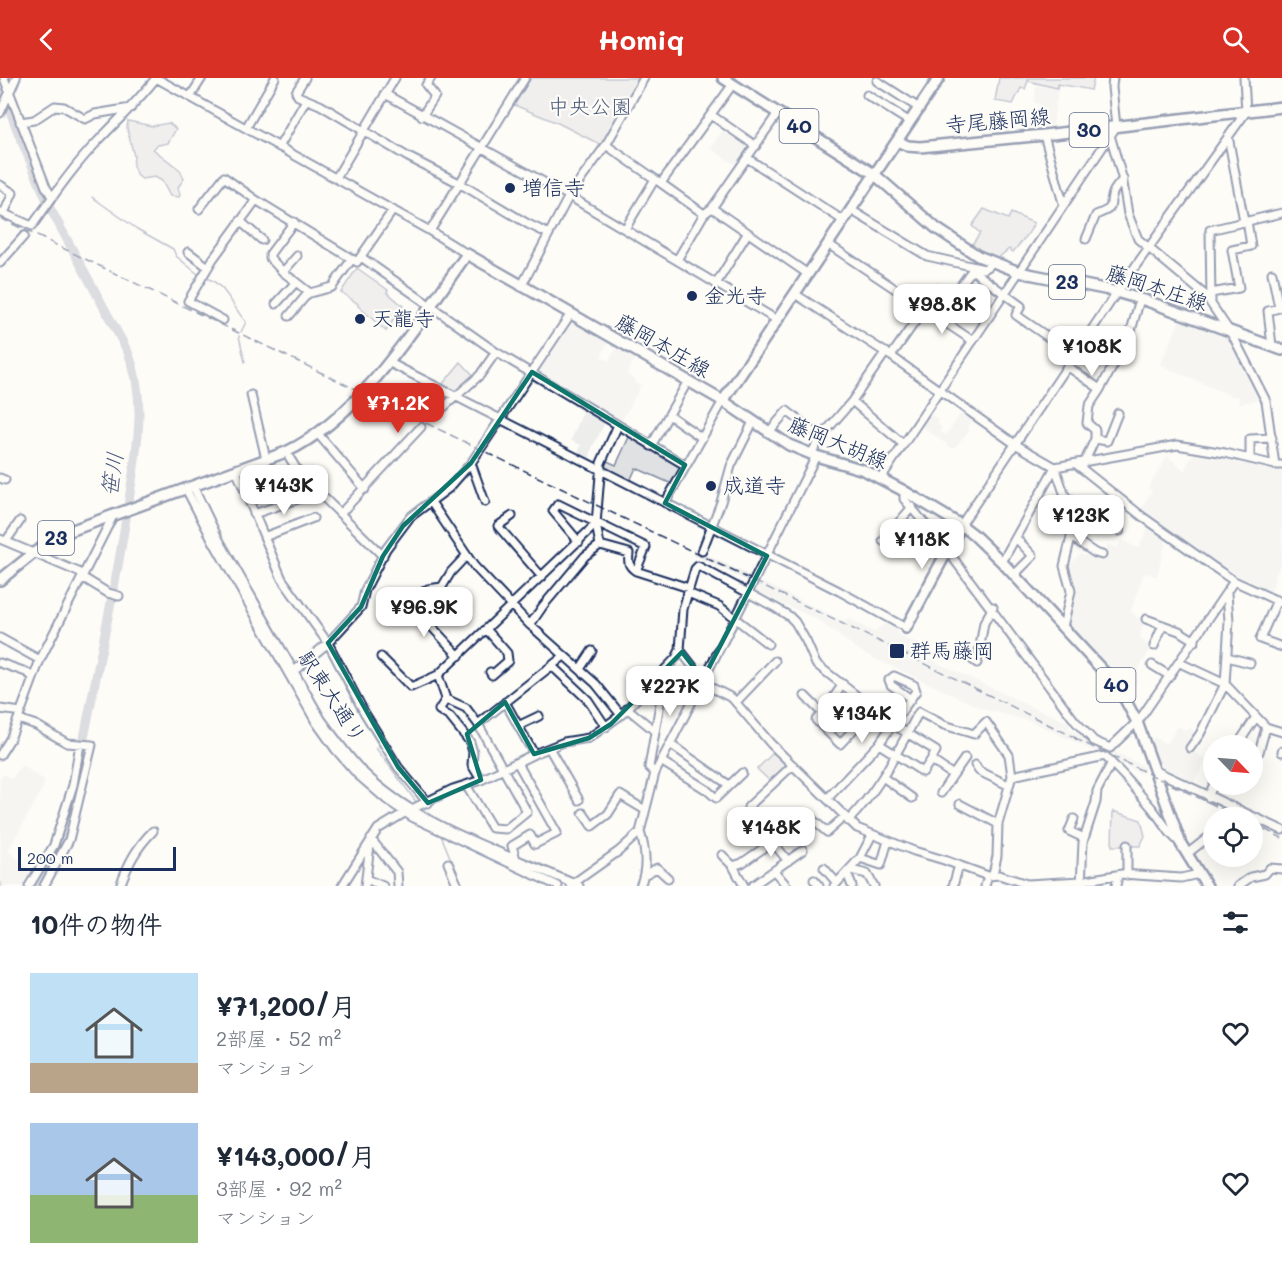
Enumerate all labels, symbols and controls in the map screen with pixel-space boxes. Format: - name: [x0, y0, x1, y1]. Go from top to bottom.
- text: Homiq: [598, 22, 684, 57]
- icon: back: [30, 23, 63, 56]
- icon: search: [1219, 23, 1252, 56]
- park label: 中央公園: [548, 92, 632, 119]
- street label: 寺尾藤岡線: [944, 101, 1051, 138]
- road number: 40: [780, 109, 818, 143]
- road number: 30: [1070, 113, 1108, 147]
- place label: 増信寺: [522, 173, 585, 200]
- marker: 増信寺: [503, 181, 517, 195]
- street label: 藤岡本庄線: [1103, 258, 1212, 316]
- road number: 23: [1049, 265, 1085, 299]
- place label: 金光寺: [704, 281, 767, 308]
- pin: ¥98.8K: [893, 284, 991, 335]
- marker: 金光寺: [685, 289, 699, 303]
- text: ¥98.8K: [907, 290, 977, 316]
- place label: 天龍寺: [372, 304, 435, 331]
- street label: 藤岡本庄線: [612, 307, 716, 383]
- marker: 天龍寺: [353, 312, 367, 326]
- pin: ¥108K: [1050, 326, 1134, 377]
- text: ¥108K: [1062, 332, 1122, 358]
- pin: ¥71.2K: [349, 383, 447, 434]
- text: ¥71.2K: [366, 389, 430, 415]
- street label: 藤岡大胡線: [785, 409, 892, 474]
- water label: 笹川: [94, 450, 129, 498]
- pin: ¥143K: [242, 465, 326, 516]
- text: ¥143K: [254, 471, 314, 497]
- place label: 成道寺: [723, 471, 786, 498]
- marker: 成道寺: [704, 479, 718, 493]
- pin: ¥123K: [1039, 495, 1123, 546]
- text: ¥123K: [1052, 501, 1110, 527]
- pin: ¥118K: [880, 519, 964, 570]
- road number: 23: [38, 521, 74, 555]
- text: ¥118K: [894, 525, 950, 551]
- pin: ¥96.9K: [375, 587, 473, 638]
- text: ¥96.9K: [390, 593, 458, 619]
- place label: 群馬藤岡: [910, 636, 994, 663]
- marker: 群馬藤岡: [888, 642, 906, 660]
- street label: 駅東大通り: [293, 645, 373, 748]
- pin: ¥227K: [628, 666, 712, 717]
- road number: 40: [1096, 668, 1136, 702]
- text: ¥227K: [640, 672, 700, 698]
- pin: ¥134K: [820, 693, 904, 744]
- text: ¥134K: [832, 699, 892, 725]
- north arrow: [1203, 735, 1263, 795]
- map controls: [1203, 735, 1263, 867]
- pin: ¥148K: [729, 807, 813, 858]
- button: locate: [1203, 807, 1263, 867]
- text: ¥148K: [741, 813, 801, 839]
- scale bar: [18, 844, 176, 872]
- text: 200 m: [27, 847, 74, 868]
- icon: filters: [1219, 906, 1252, 939]
- text: 10件の物件: [30, 907, 162, 941]
- text: ¥71,200/月: [216, 989, 356, 1023]
- icon: home: [78, 997, 150, 1069]
- icon: heart: [1219, 1017, 1252, 1050]
- text: 2部屋 · 52 m²: [216, 1025, 341, 1051]
- text: マンション: [216, 1054, 315, 1080]
- text: ¥143,000/月: [216, 1139, 376, 1173]
- icon: home: [78, 1147, 150, 1219]
- icon: heart: [1219, 1167, 1252, 1200]
- text: 3部屋 · 92 m²: [216, 1175, 342, 1201]
- text: マンション: [216, 1204, 315, 1230]

